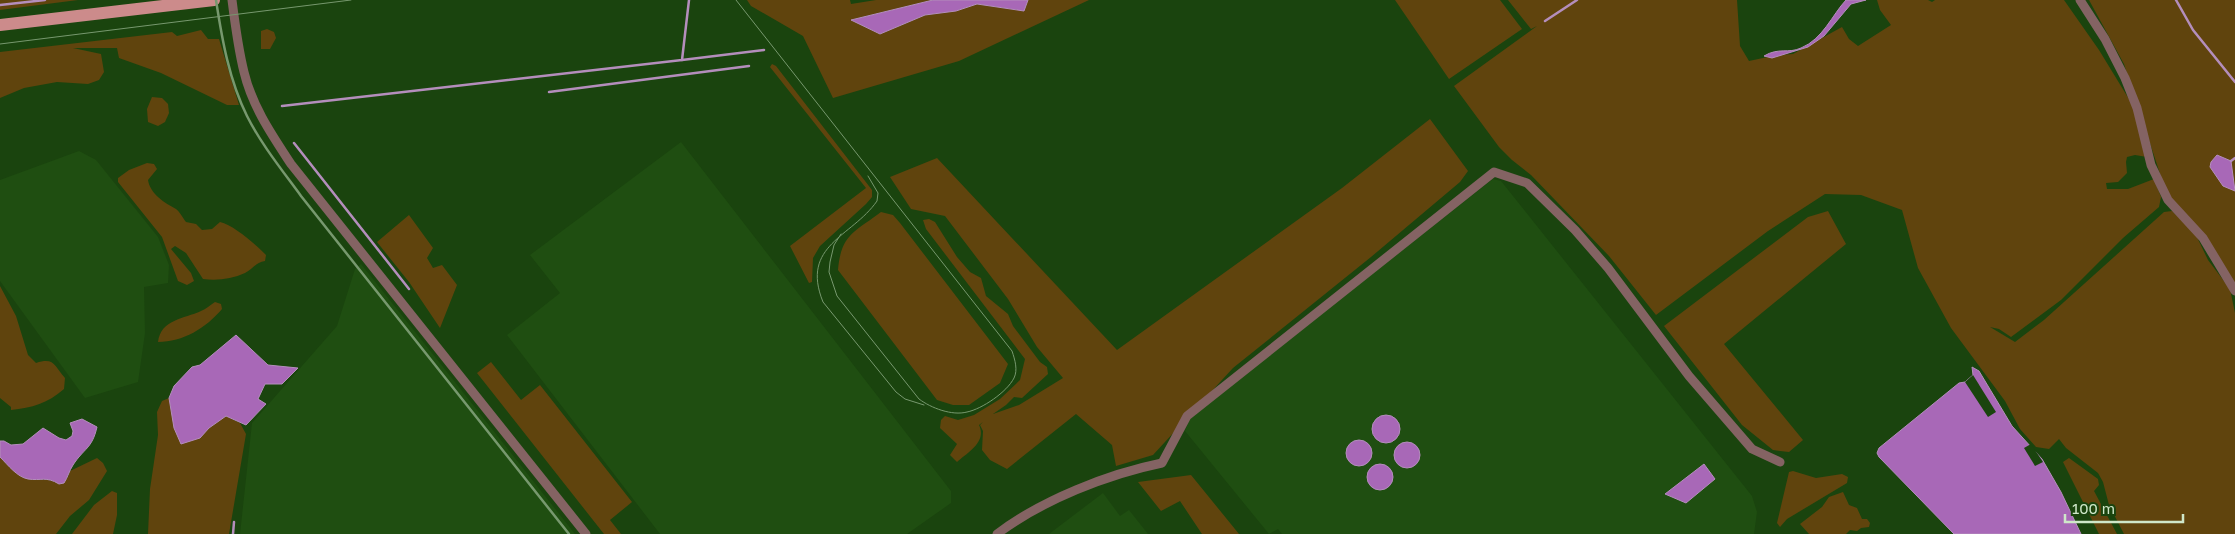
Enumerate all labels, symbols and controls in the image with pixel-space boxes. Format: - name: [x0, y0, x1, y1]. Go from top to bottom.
- scale bar: [2065, 492, 2182, 524]
- text: 100 m: [2072, 499, 2115, 517]

